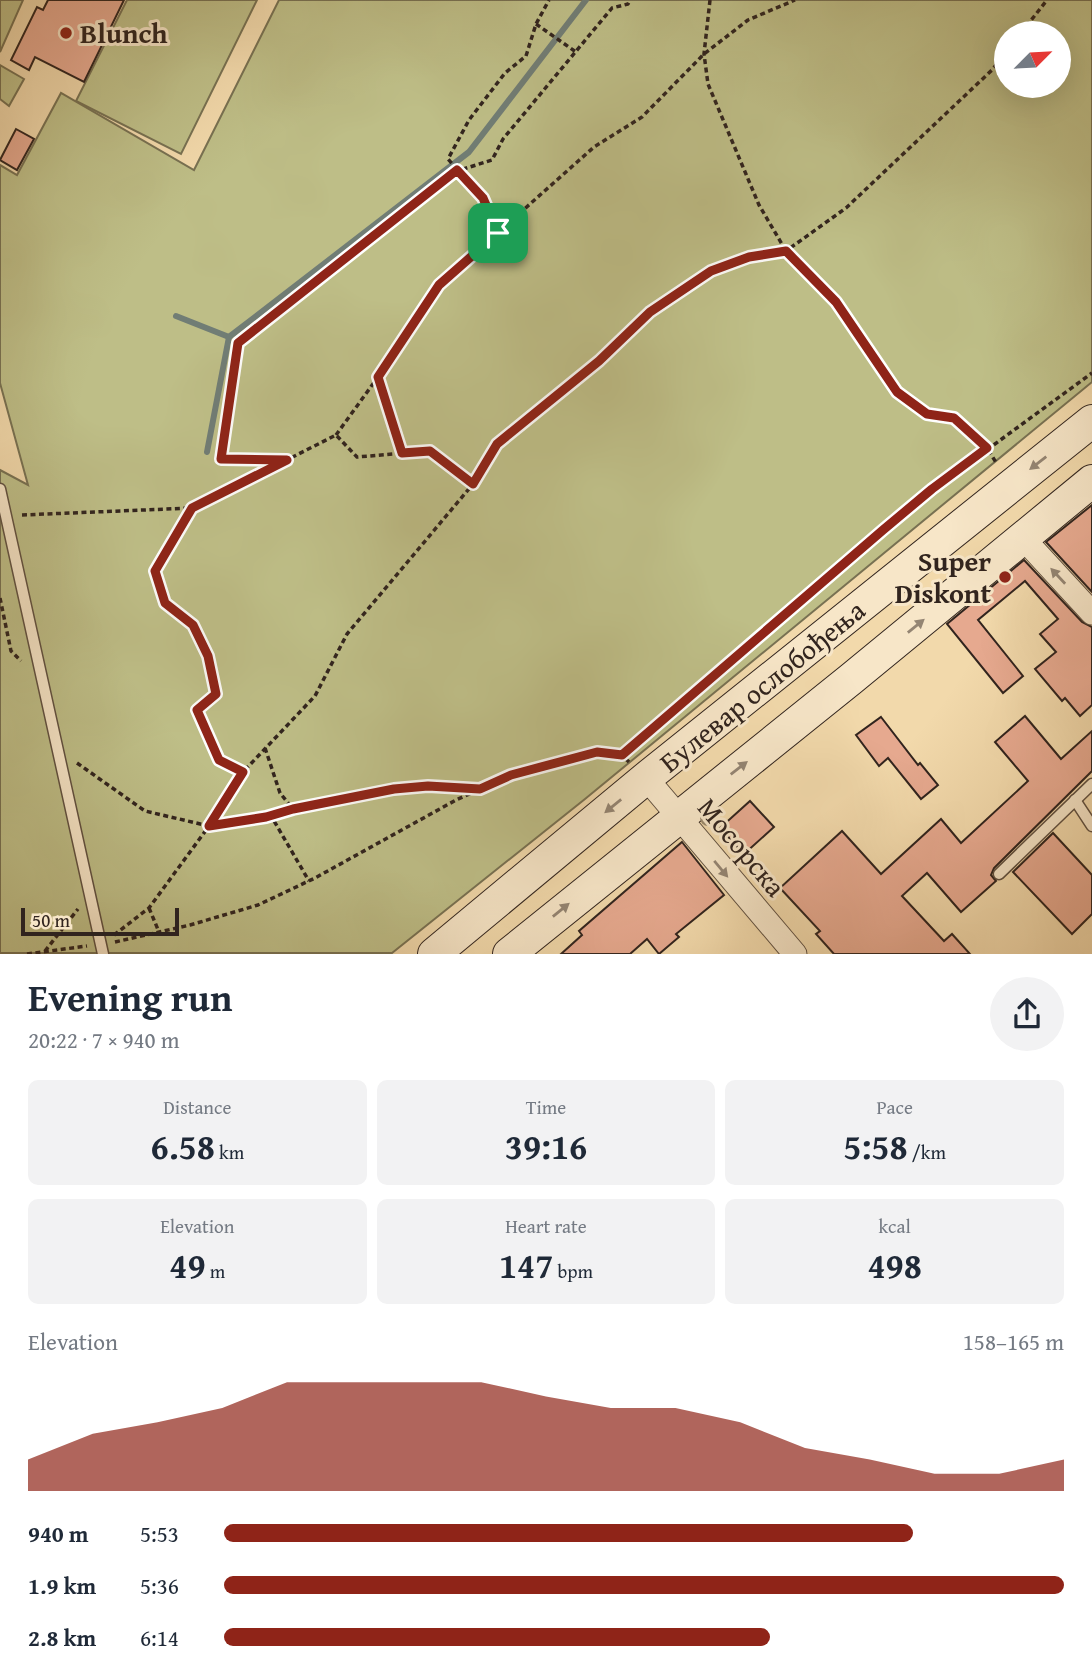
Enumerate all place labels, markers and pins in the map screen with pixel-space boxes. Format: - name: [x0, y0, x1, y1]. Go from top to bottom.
- place label: Blunch: [80, 12, 168, 53]
- marker: Blunch: [58, 25, 74, 41]
- pin: [468, 203, 528, 263]
- place label: Super Diskont: [895, 540, 991, 613]
- marker: Super Diskont: [997, 569, 1013, 585]

